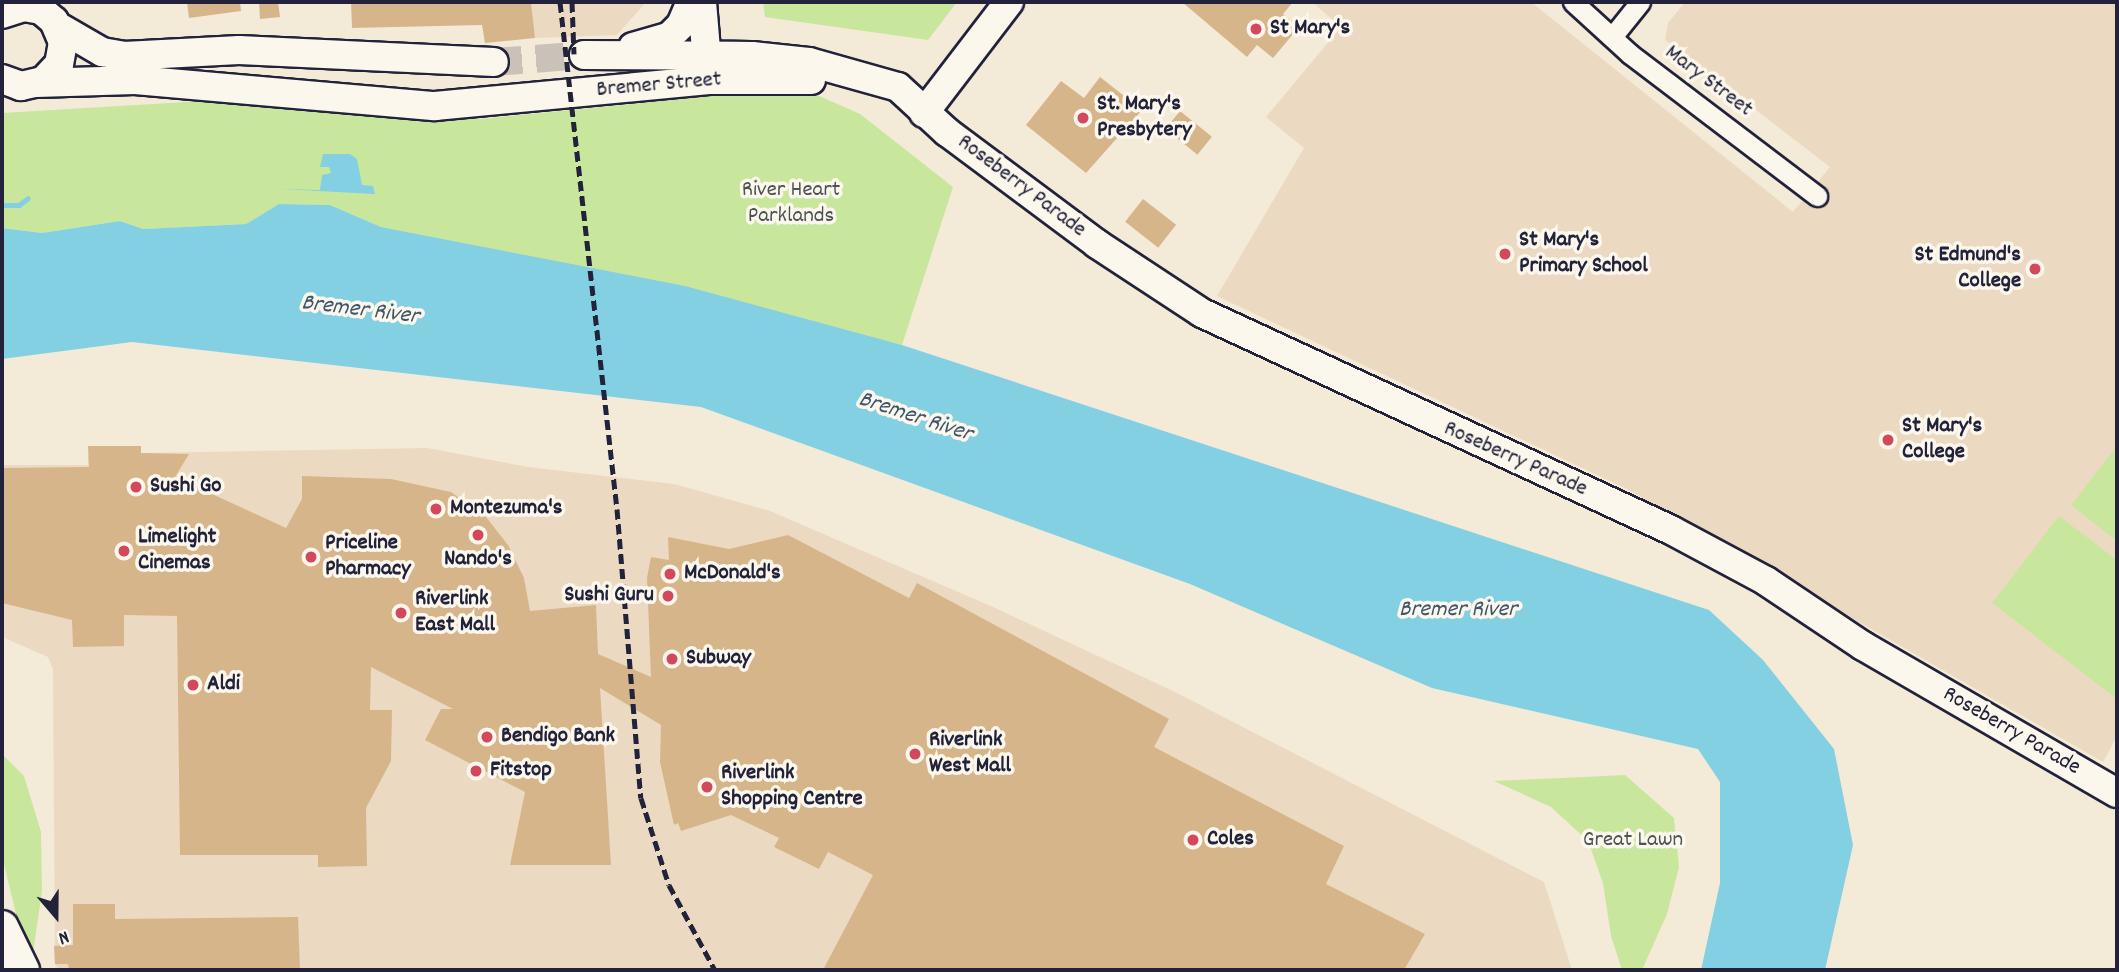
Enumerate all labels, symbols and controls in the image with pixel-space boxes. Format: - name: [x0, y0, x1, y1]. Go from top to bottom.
- place label: St Mary's: [1270, 15, 1350, 43]
- marker: St Mary's: [1248, 21, 1264, 37]
- street label: Mary Street: [1658, 40, 1758, 124]
- street label: Bremer Street: [595, 67, 723, 105]
- place label: St. Mary's Presbytery: [1097, 91, 1192, 145]
- marker: St. Mary's Presbytery: [1075, 110, 1091, 126]
- street label: Roseberry Parade: [951, 130, 1091, 244]
- park label: River Heart Parklands: [742, 177, 840, 231]
- place label: St Mary's Primary School: [1519, 227, 1648, 281]
- place label: St Edmund's College: [1915, 242, 2021, 296]
- marker: St Mary's Primary School: [1497, 246, 1513, 262]
- marker: St Edmund's College: [2027, 261, 2043, 277]
- water label: Bremer River: [300, 290, 420, 332]
- water label: Bremer River: [855, 386, 975, 450]
- place label: St Mary's College: [1902, 413, 1982, 467]
- street label: Roseberry Parade: [1439, 416, 1591, 504]
- marker: St Mary's College: [1880, 432, 1896, 448]
- place label: Sushi Go: [150, 473, 222, 501]
- marker: Sushi Go: [128, 479, 144, 495]
- place label: Montezuma's: [450, 495, 562, 523]
- marker: Montezuma's: [428, 501, 444, 517]
- place label: Limelight Cinemas: [138, 524, 216, 578]
- marker: Nando's: [470, 527, 486, 543]
- place label: Priceline Pharmacy: [325, 530, 410, 584]
- marker: Limelight Cinemas: [116, 543, 132, 559]
- place label: Nando's: [444, 546, 512, 574]
- marker: Priceline Pharmacy: [303, 549, 319, 565]
- place label: McDonald's: [684, 560, 781, 588]
- marker: McDonald's: [662, 566, 678, 582]
- place label: Sushi Guru: [564, 582, 654, 610]
- place label: Riverlink East Mall: [415, 586, 495, 640]
- marker: Sushi Guru: [660, 588, 676, 604]
- water label: Bremer River: [1399, 597, 1517, 625]
- marker: Riverlink East Mall: [393, 605, 409, 621]
- place label: Subway: [686, 645, 751, 673]
- marker: Subway: [664, 651, 680, 667]
- place label: Aldi: [207, 671, 240, 699]
- marker: Aldi: [185, 677, 201, 693]
- street label: Roseberry Parade: [1937, 681, 2085, 783]
- place label: Bendigo Bank: [501, 723, 615, 751]
- place label: Riverlink West Mall: [929, 727, 1011, 781]
- marker: Bendigo Bank: [479, 729, 495, 745]
- marker: Riverlink West Mall: [907, 746, 923, 762]
- place label: Fitstop: [490, 757, 552, 785]
- place label: Riverlink Shopping Centre: [721, 760, 863, 814]
- marker: Fitstop: [468, 763, 484, 779]
- marker: Riverlink Shopping Centre: [699, 779, 715, 795]
- place label: Coles: [1207, 826, 1254, 854]
- park label: Great Lawn: [1583, 827, 1683, 855]
- marker: Coles: [1185, 832, 1201, 848]
- north arrow: [21, 881, 91, 951]
- text: N: [54, 922, 72, 950]

